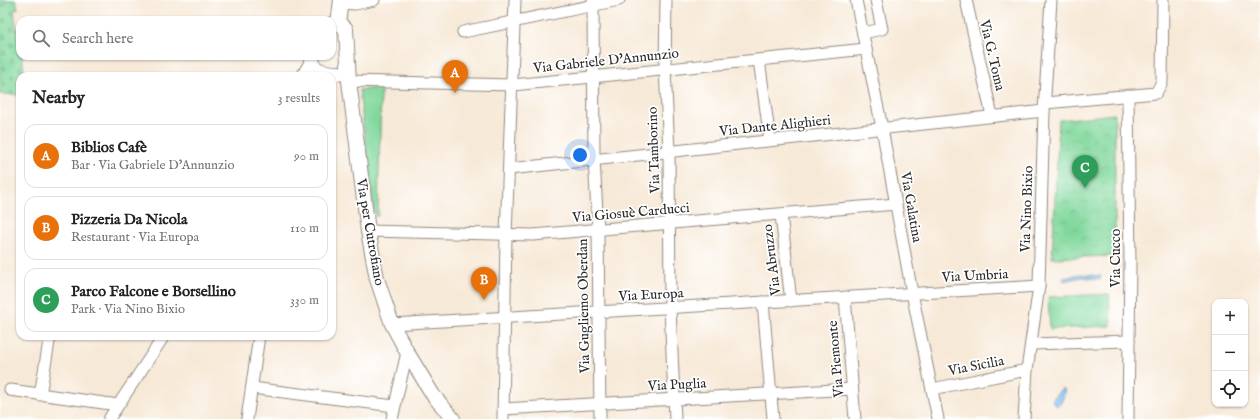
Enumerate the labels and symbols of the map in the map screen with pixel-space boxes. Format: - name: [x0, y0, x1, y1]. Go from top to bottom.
- street label: Via G. Toma: [975, 17, 1009, 93]
- street label: Via Gabriele D'Annunzio: [531, 44, 680, 78]
- pin: A: [442, 60, 468, 93]
- street label: Via Tamborino: [643, 106, 665, 195]
- street label: Via Dante Alighieri: [717, 111, 832, 141]
- your location: [570, 145, 590, 165]
- pin: C: [1072, 155, 1098, 188]
- street label: Via Nino Bixio: [1016, 165, 1038, 254]
- street label: Via Galatina: [896, 170, 926, 245]
- street label: Via per Cutrofiano: [352, 176, 388, 287]
- street label: Via Giosuè Carducci: [571, 199, 691, 227]
- street label: Via Abruzzo: [759, 223, 785, 298]
- street label: Via Cucco: [1107, 228, 1125, 288]
- street label: Via Gugliemo Oberdan: [574, 238, 594, 375]
- street label: Via Umbria: [940, 265, 1010, 287]
- pin: B: [471, 267, 497, 300]
- street label: Via Europa: [617, 284, 685, 306]
- street label: Via Piemonte: [824, 319, 848, 399]
- street label: Via Sicilia: [946, 352, 1006, 380]
- street label: Via Puglia: [646, 374, 708, 396]

